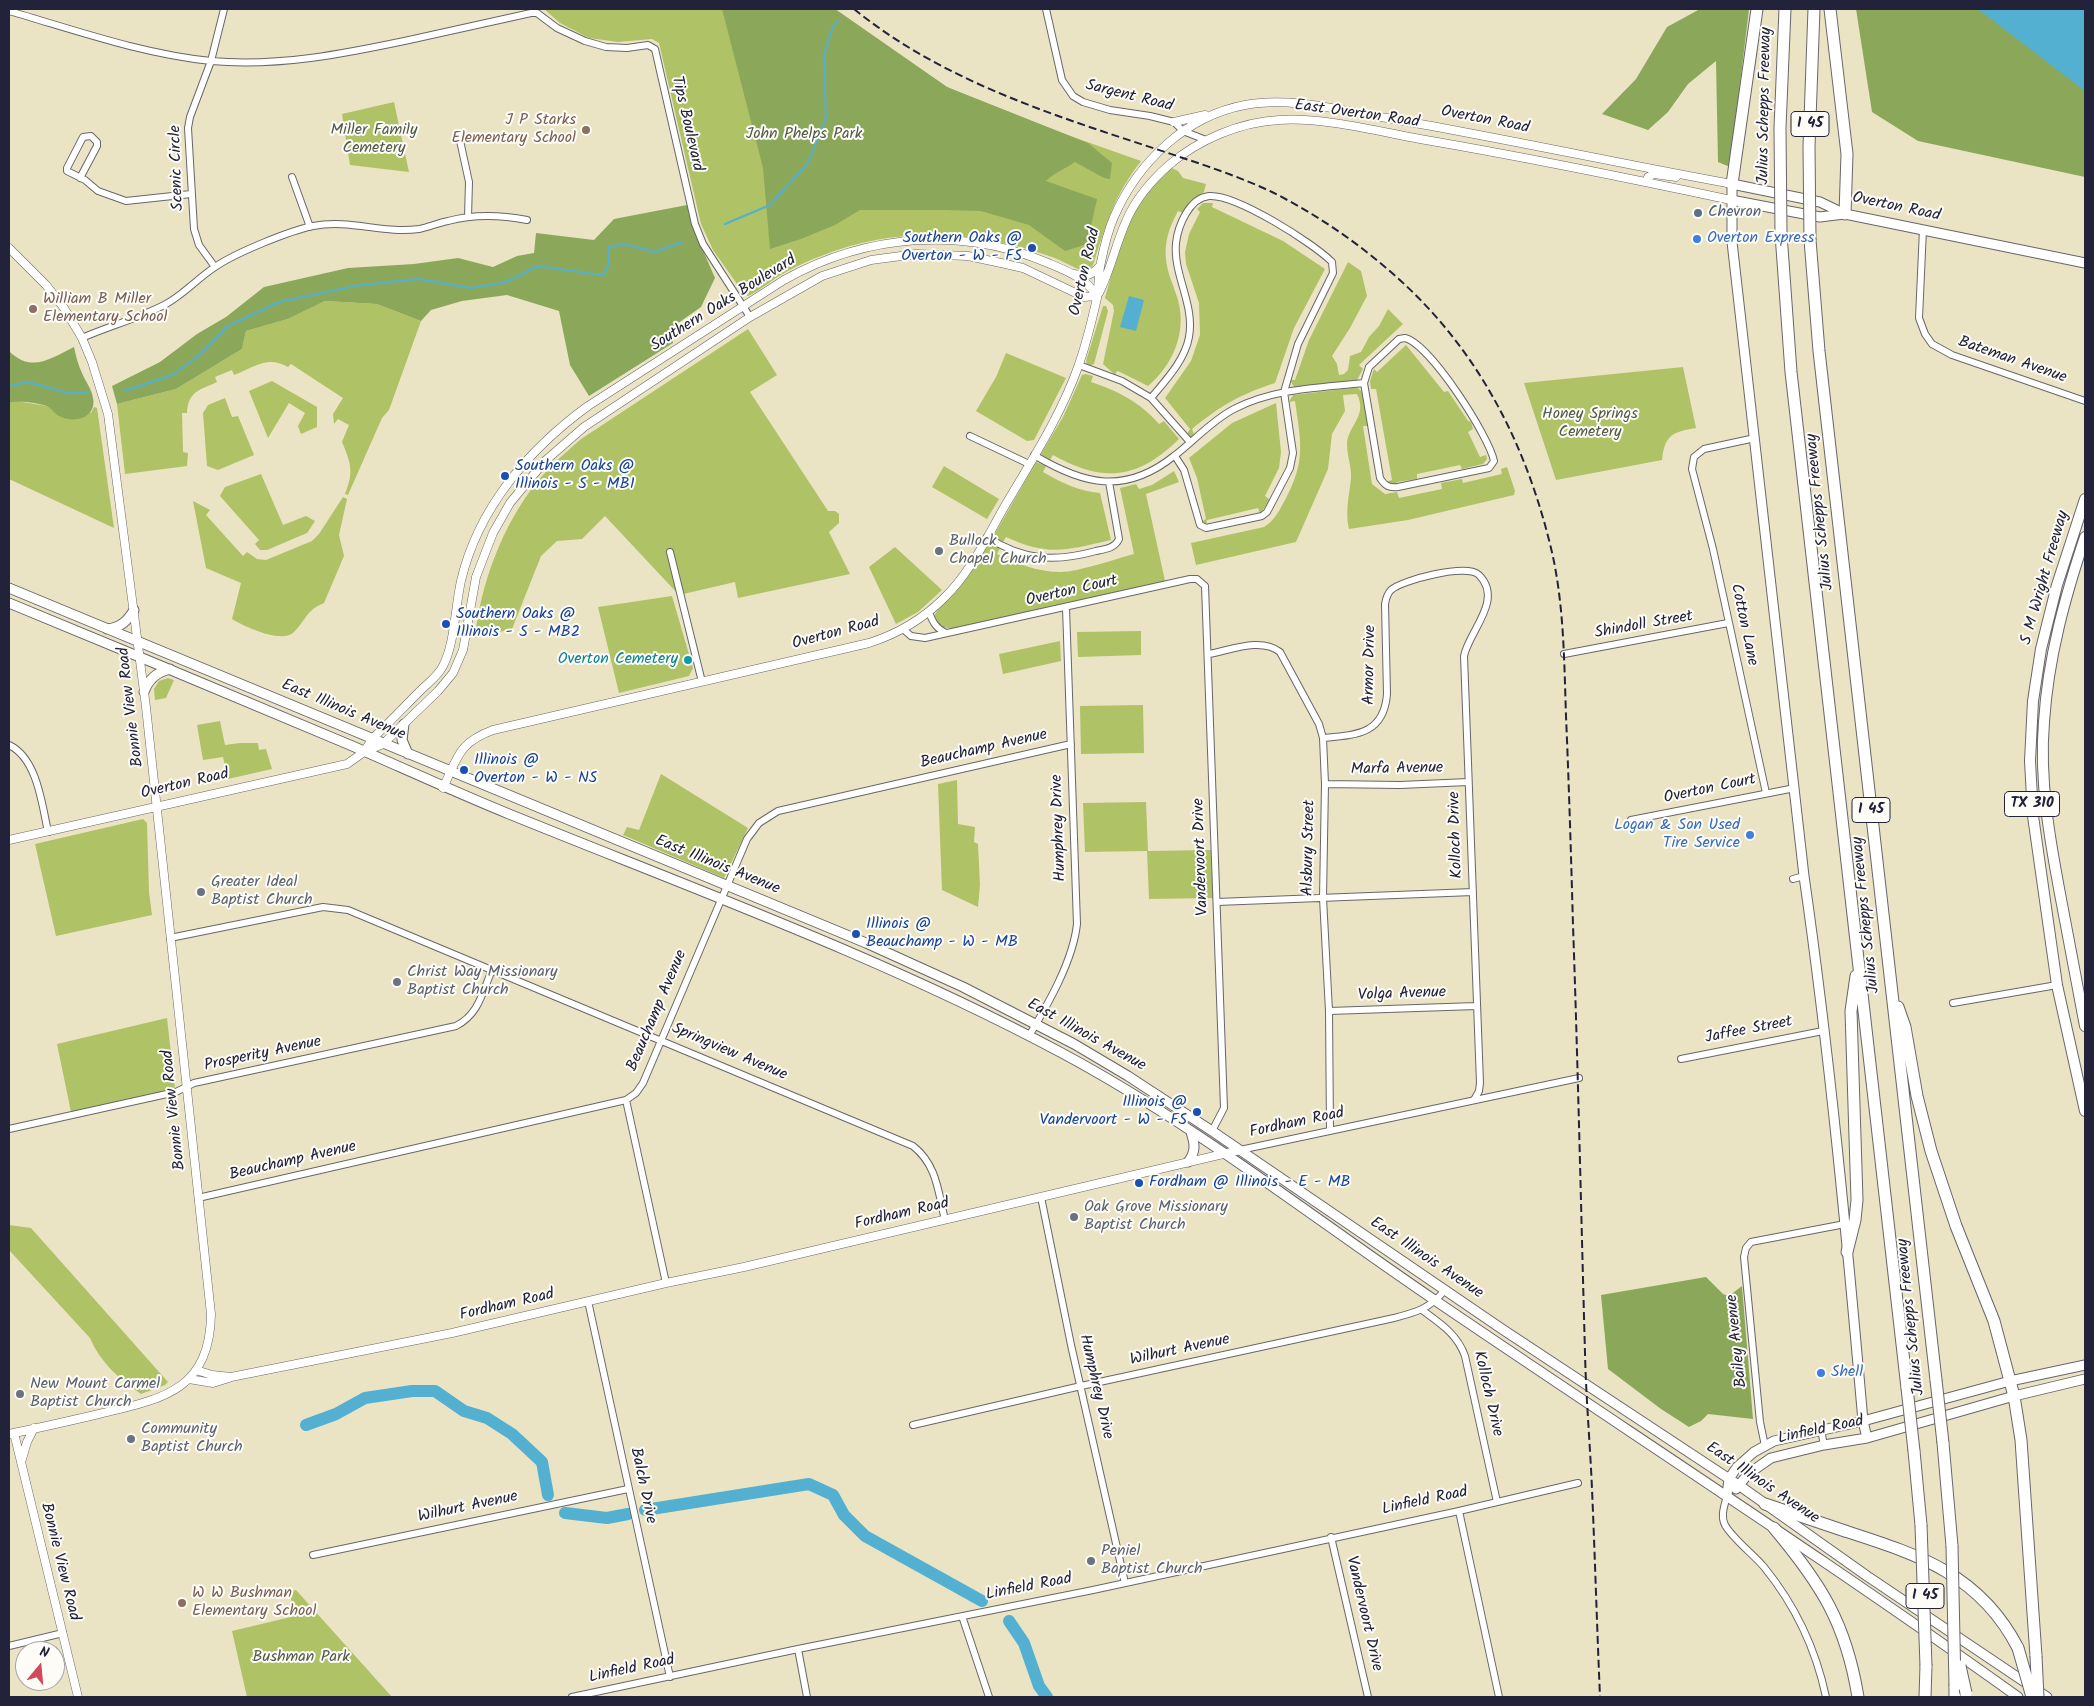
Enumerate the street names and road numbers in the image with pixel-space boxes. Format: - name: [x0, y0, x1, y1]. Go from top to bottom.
- street label: Julius Schepps Freeway: [1755, 27, 1777, 185]
- street label: Tips Boulevard: [666, 75, 706, 173]
- street label: Sargent Road: [1083, 77, 1175, 117]
- street label: East Overton Road: [1293, 97, 1421, 133]
- street label: Overton Road: [1439, 103, 1531, 139]
- road number: I 45: [1791, 112, 1829, 136]
- street label: Scenic Circle: [167, 125, 189, 211]
- street label: Overton Road: [1850, 189, 1942, 227]
- street label: Overton Road: [1067, 226, 1105, 318]
- street label: Southern Oaks Boulevard: [648, 251, 800, 357]
- street label: Bateman Avenue: [1955, 333, 2069, 389]
- street label: Julius Schepps Freeway: [1803, 433, 1839, 591]
- street label: S M Wright Freeway: [2018, 509, 2074, 647]
- street label: Overton Court: [1024, 572, 1120, 612]
- street label: Cotton Lane: [1725, 582, 1761, 668]
- street label: Shindoll Street: [1593, 608, 1695, 644]
- street label: Overton Road: [790, 613, 882, 655]
- street label: Armor Drive: [1361, 625, 1381, 705]
- street label: Bonnie View Road: [115, 646, 149, 768]
- street label: East Illinois Avenue: [278, 676, 408, 746]
- street label: Beauchamp Avenue: [919, 726, 1049, 774]
- street label: Marfa Avenue: [1351, 760, 1443, 780]
- street label: Overton Road: [139, 766, 231, 804]
- street label: Overton Court: [1662, 771, 1758, 809]
- street label: Humphrey Drive: [1049, 774, 1071, 882]
- street label: Kolloch Drive: [1446, 791, 1468, 879]
- road number: TX 310: [2004, 792, 2060, 816]
- street label: Vandervoort Drive: [1190, 798, 1214, 916]
- road number: I 45: [1852, 798, 1890, 822]
- street label: Alsbury Street: [1300, 800, 1320, 896]
- street label: East Illinois Avenue: [652, 832, 782, 900]
- street label: Julius Schepps Freeway: [1849, 836, 1885, 994]
- street label: Beauchamp Avenue: [624, 948, 692, 1074]
- street label: Volga Avenue: [1358, 984, 1446, 1006]
- street label: East Illinois Avenue: [1023, 995, 1149, 1077]
- street label: Jaffee Street: [1704, 1013, 1794, 1049]
- street label: Springview Avenue: [668, 1020, 790, 1086]
- street label: Prosperity Avenue: [203, 1033, 323, 1077]
- street label: Bonnie View Road: [159, 1049, 191, 1171]
- street label: Fordham Road: [1248, 1105, 1346, 1143]
- street label: Beauchamp Avenue: [228, 1138, 358, 1186]
- street label: Fordham Road: [853, 1195, 951, 1235]
- street label: East Illinois Avenue: [1366, 1214, 1486, 1304]
- street label: Julius Schepps Freeway: [1894, 1238, 1930, 1396]
- street label: Fordham Road: [458, 1286, 556, 1326]
- street label: Bailey Avenue: [1724, 1293, 1752, 1389]
- street label: Wilhurt Avenue: [1128, 1331, 1232, 1371]
- street label: Humphrey Drive: [1074, 1333, 1116, 1441]
- street label: Kolloch Drive: [1468, 1349, 1506, 1439]
- street label: Linfield Road: [1776, 1413, 1866, 1449]
- street label: East Illinois Avenue: [1702, 1439, 1822, 1529]
- street label: Balch Drive: [625, 1446, 659, 1526]
- street label: Linfield Road: [1380, 1484, 1470, 1520]
- street label: Wilhurt Avenue: [416, 1488, 520, 1528]
- street label: Bonnie View Road: [35, 1501, 83, 1623]
- street label: Vandervoort Drive: [1340, 1555, 1386, 1673]
- street label: Linfield Road: [984, 1570, 1074, 1606]
- road number: I 45: [1906, 1584, 1944, 1608]
- street label: Linfield Road: [587, 1652, 677, 1688]

